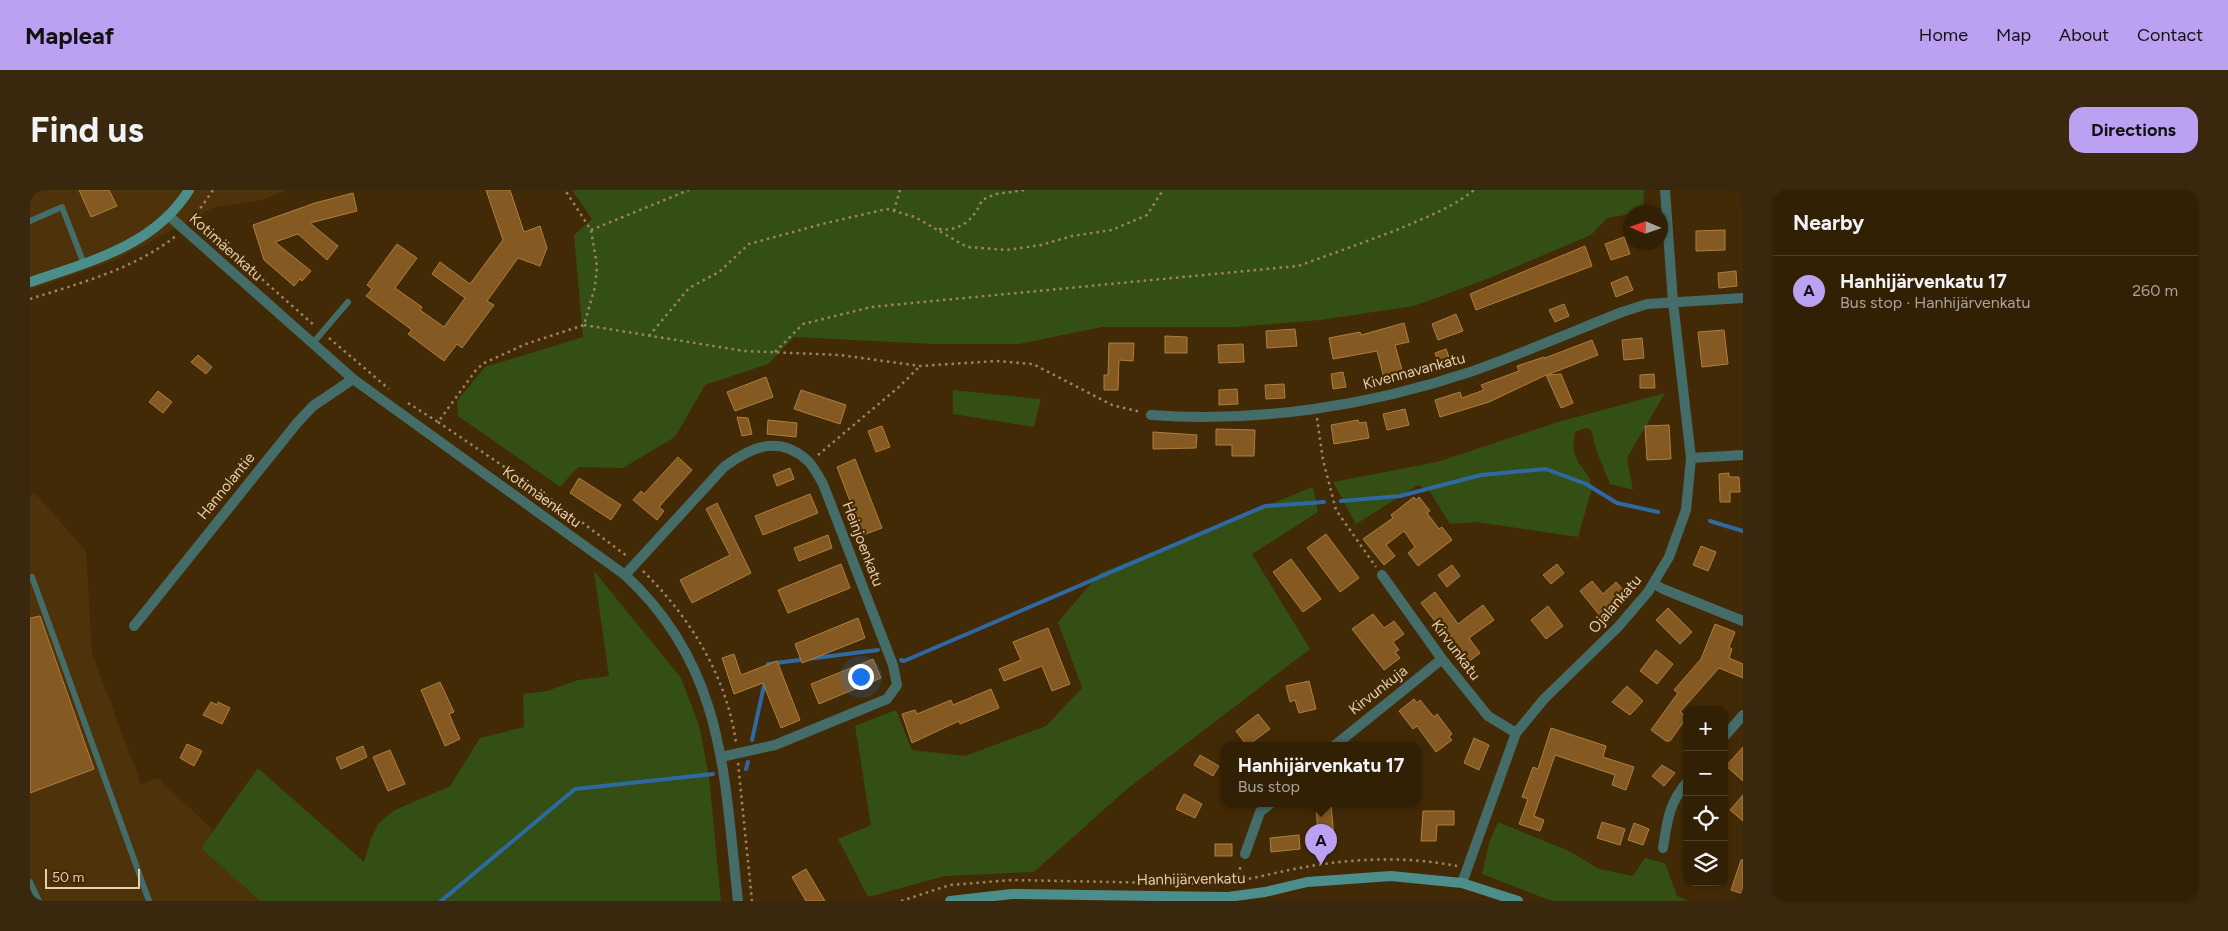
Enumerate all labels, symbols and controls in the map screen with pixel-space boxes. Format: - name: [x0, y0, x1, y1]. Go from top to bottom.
- text: Mapleaf: [25, 21, 114, 50]
- text: Home: [1919, 24, 1968, 46]
- text: Map: [1996, 24, 2031, 46]
- text: About: [2059, 24, 2109, 46]
- text: Contact: [2137, 24, 2203, 46]
- button: Directions: [2069, 107, 2198, 153]
- text: Find us: [30, 109, 144, 151]
- north arrow: [1623, 205, 1668, 250]
- street label: Kotimäenkatu: [186, 209, 266, 285]
- text: Nearby: [1793, 210, 1864, 235]
- text: Hanhijärvenkatu 17: [1840, 270, 2007, 293]
- text: A: [1803, 281, 1815, 300]
- text: 260 m: [2132, 281, 2178, 300]
- text: Bus stop · Hanhijärvenkatu: [1840, 293, 2030, 312]
- street label: Kivennavankatu: [1361, 349, 1467, 393]
- street label: Hannolantie: [194, 449, 258, 523]
- street label: Kotimäenkatu: [499, 462, 585, 532]
- street label: Heinjoenkatu: [839, 499, 887, 589]
- street label: Ojalankatu: [1585, 571, 1645, 637]
- street label: Kirvunkatu: [1427, 616, 1485, 684]
- street label: Kirvunkuja: [1345, 661, 1411, 719]
- your location: [848, 664, 874, 690]
- map controls: [1683, 706, 1728, 886]
- button: +: [1683, 706, 1728, 751]
- popup: [1221, 742, 1421, 807]
- button: −: [1683, 751, 1728, 796]
- text: Hanhijärvenkatu 17: [1238, 754, 1404, 777]
- text: Bus stop: [1238, 777, 1300, 796]
- button: locate: [1683, 796, 1728, 841]
- pin: A: [1305, 824, 1337, 865]
- button: layers: [1683, 841, 1728, 886]
- scale bar: [45, 866, 140, 889]
- text: 50 m: [52, 869, 84, 886]
- street label: Hanhijärvenkatu: [1136, 869, 1246, 889]

